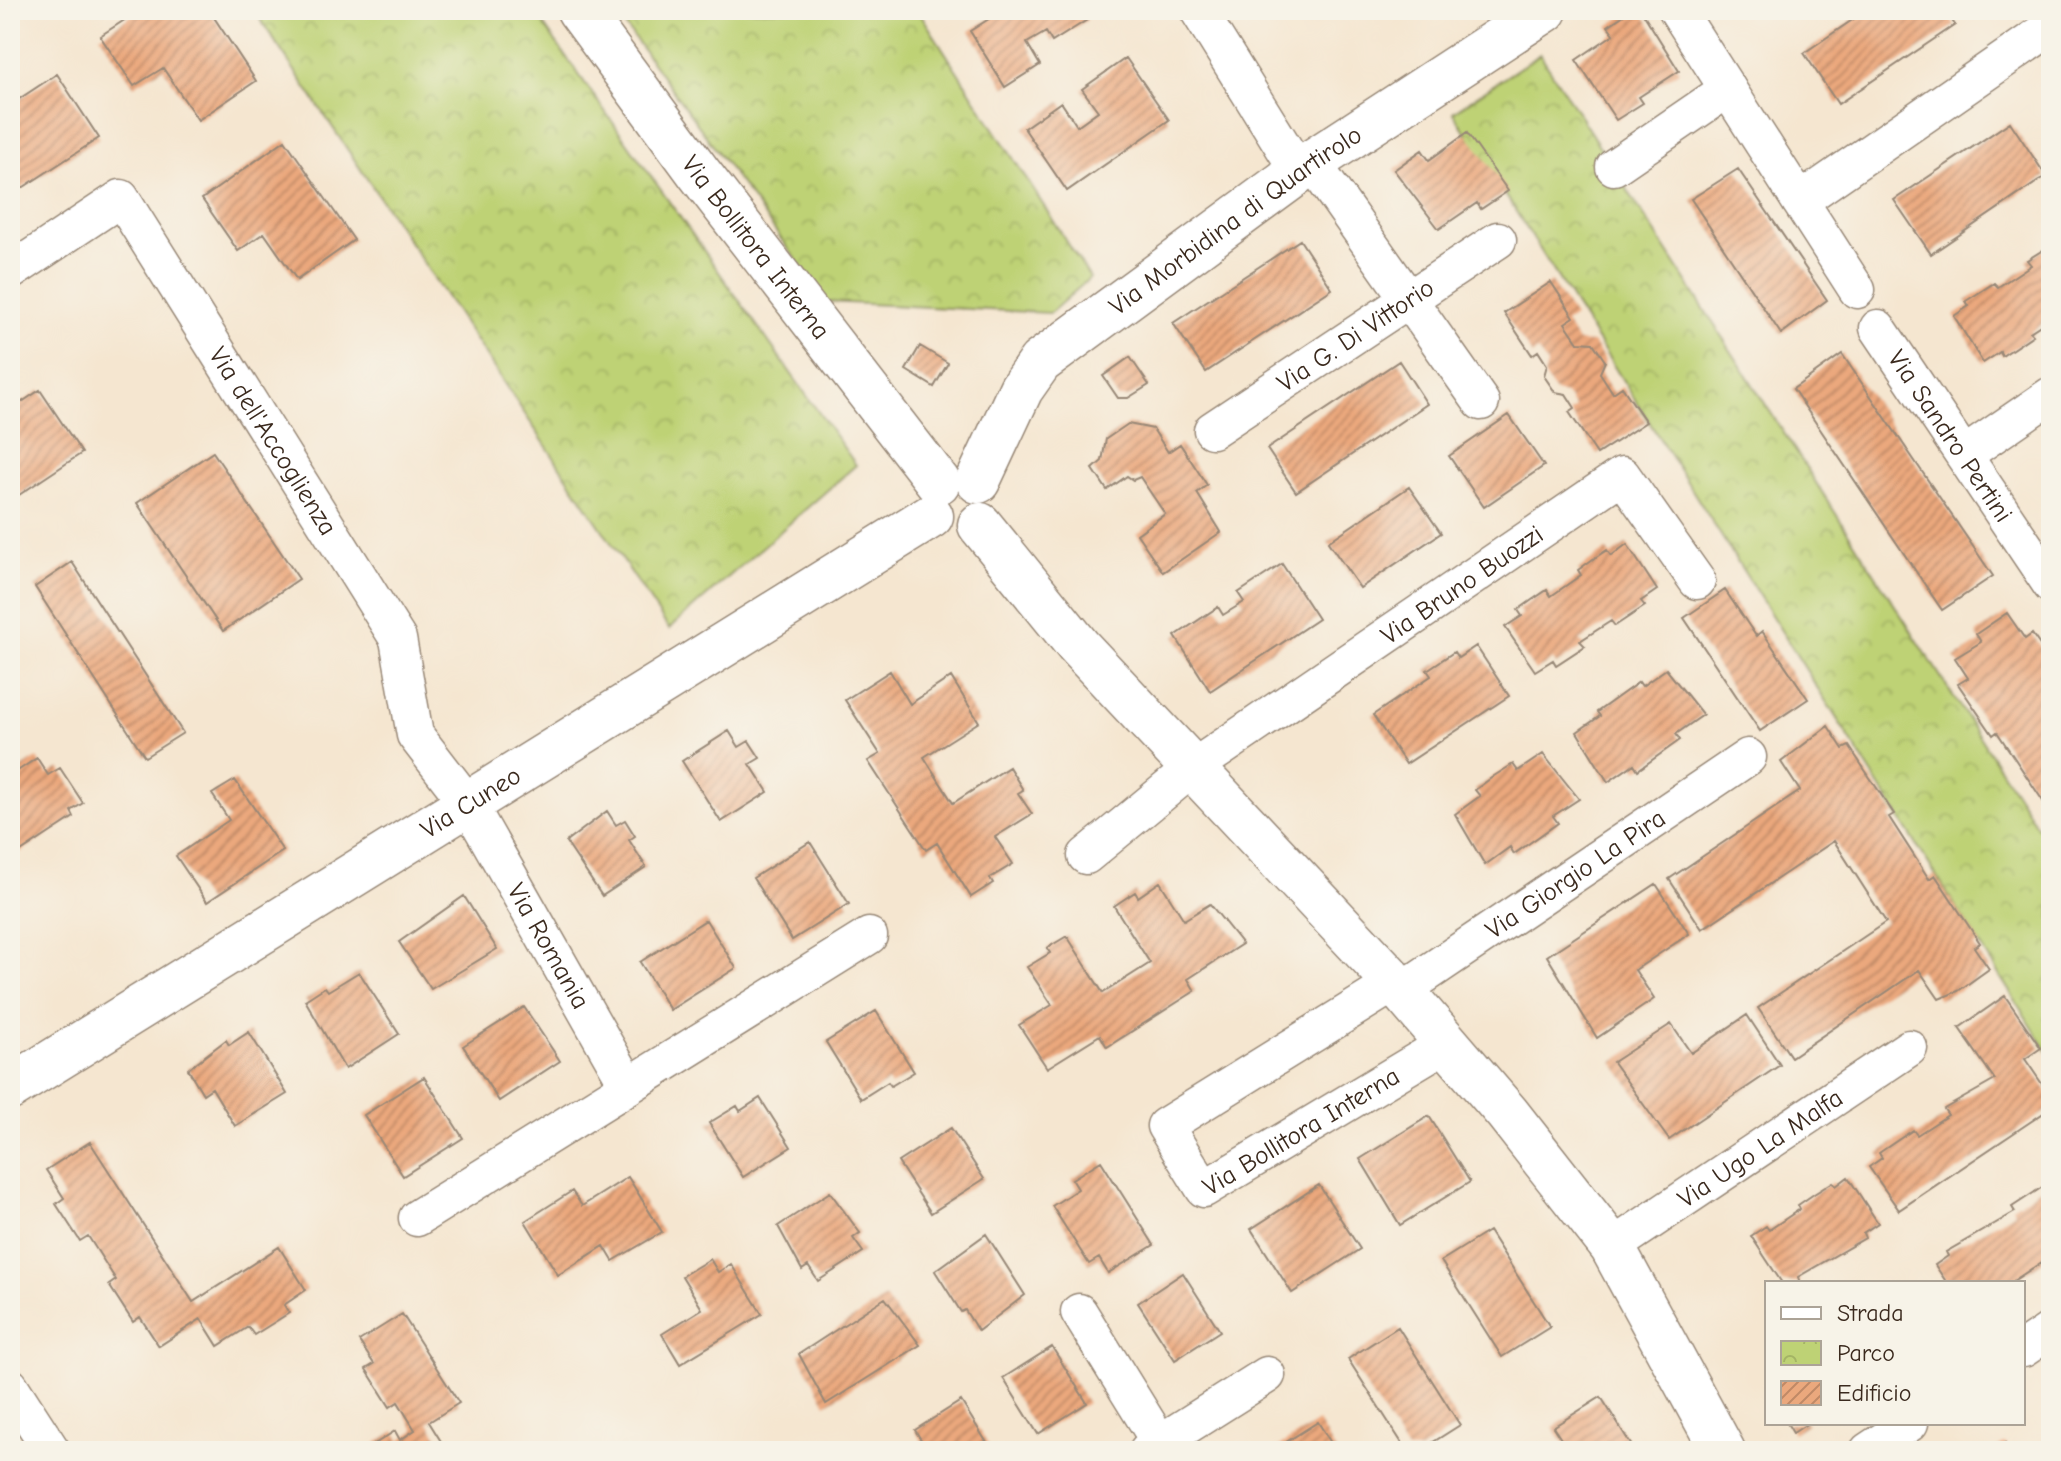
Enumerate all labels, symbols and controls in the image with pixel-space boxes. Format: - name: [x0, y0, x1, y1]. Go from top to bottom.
- street label: Via Morbidina di Quartirolo: [1104, 120, 1368, 322]
- street label: Via Bollitora Interna: [675, 150, 836, 345]
- street label: Via G. Di Vittorio: [1272, 273, 1440, 398]
- street label: Via dell'Accoglienza: [202, 342, 343, 541]
- street label: Via Sandro Pertini: [1881, 345, 2018, 528]
- street label: Via Bruno Buozzi: [1376, 519, 1549, 651]
- street label: Via Cuneo: [415, 760, 527, 845]
- street label: Via Giorgio La Pira: [1480, 803, 1671, 946]
- street label: Via Romania: [501, 878, 596, 1014]
- street label: Via Bollitora Interna: [1198, 1061, 1405, 1202]
- street label: Via Ugo La Malfa: [1672, 1083, 1849, 1215]
- legend: [1765, 1281, 2025, 1425]
- text: Strada: [1837, 1299, 1904, 1327]
- text: Parco: [1837, 1339, 1895, 1367]
- text: Edificio: [1837, 1379, 1912, 1407]

